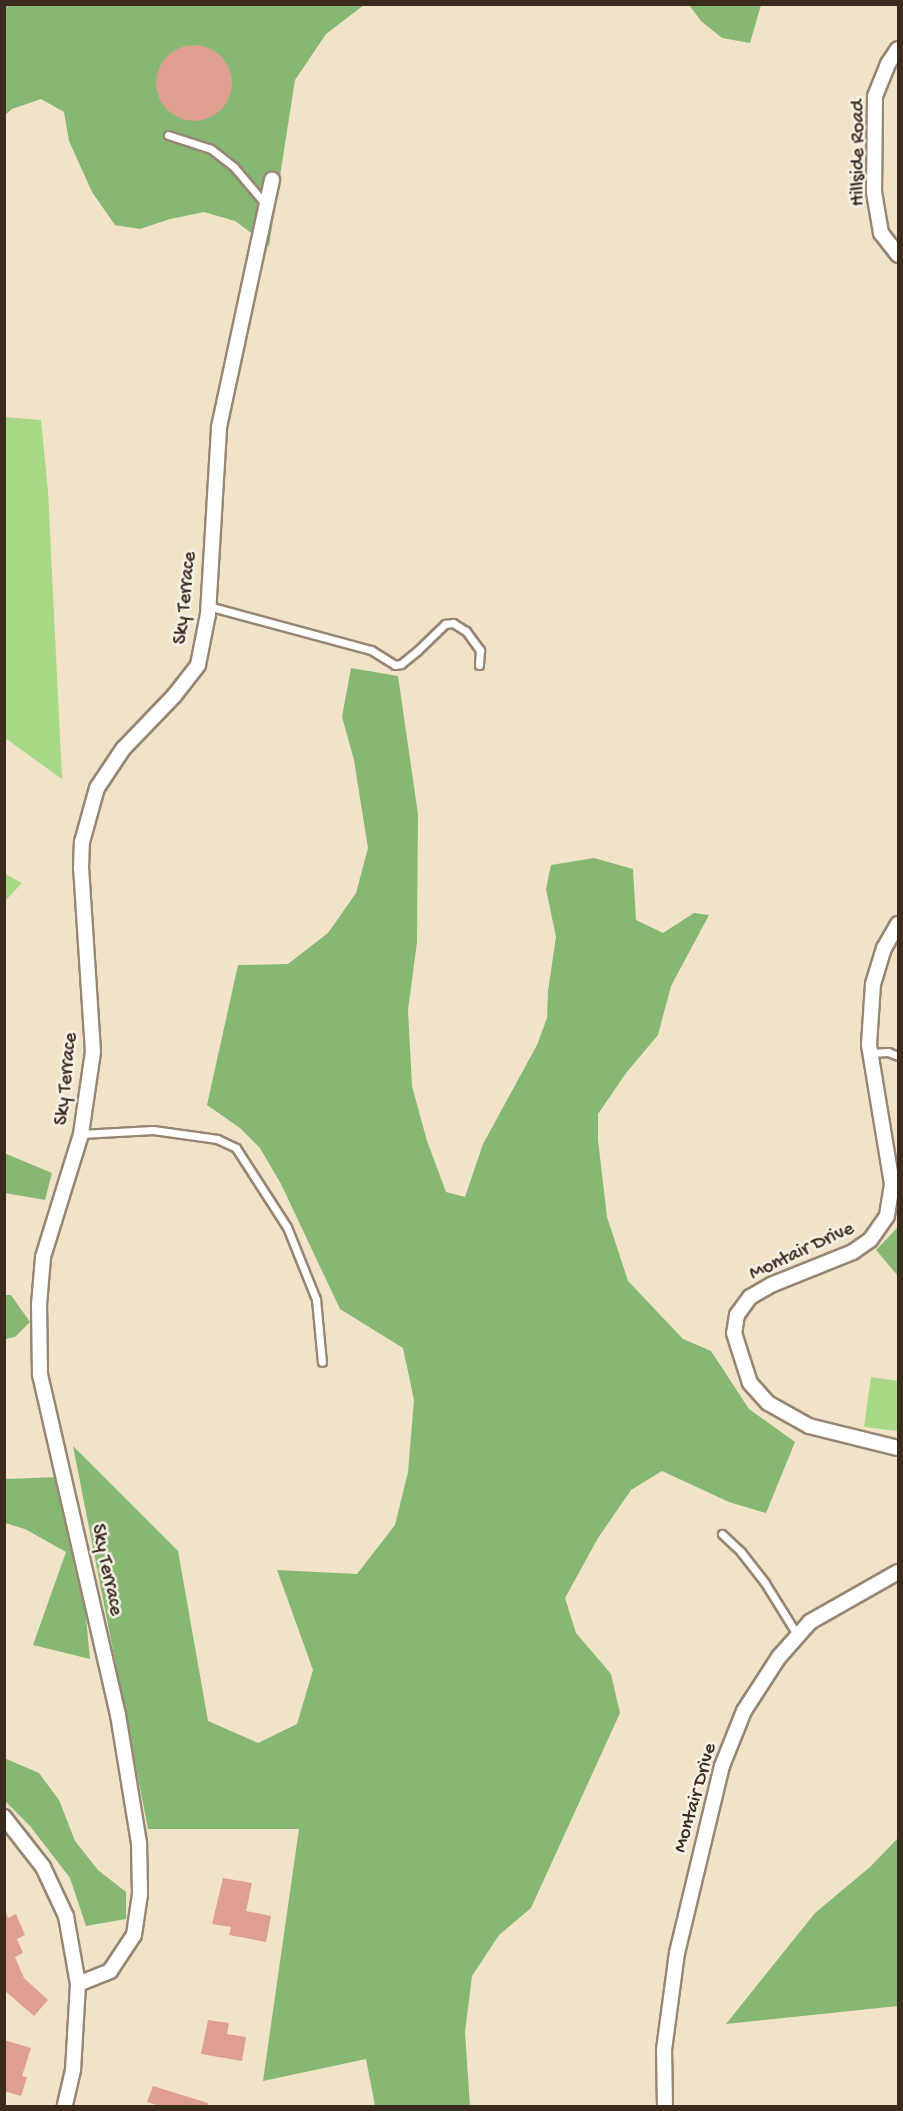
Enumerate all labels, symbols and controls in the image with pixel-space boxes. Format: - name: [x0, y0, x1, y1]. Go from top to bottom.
- street label: Hillside Road: [847, 100, 871, 206]
- street label: Sky Terrace: [169, 550, 203, 646]
- street label: Sky Terrace: [50, 1031, 84, 1127]
- street label: Montair Drive: [746, 1217, 858, 1287]
- street label: Sky Terrace: [85, 1522, 127, 1618]
- street label: Montair Drive: [669, 1740, 723, 1856]

